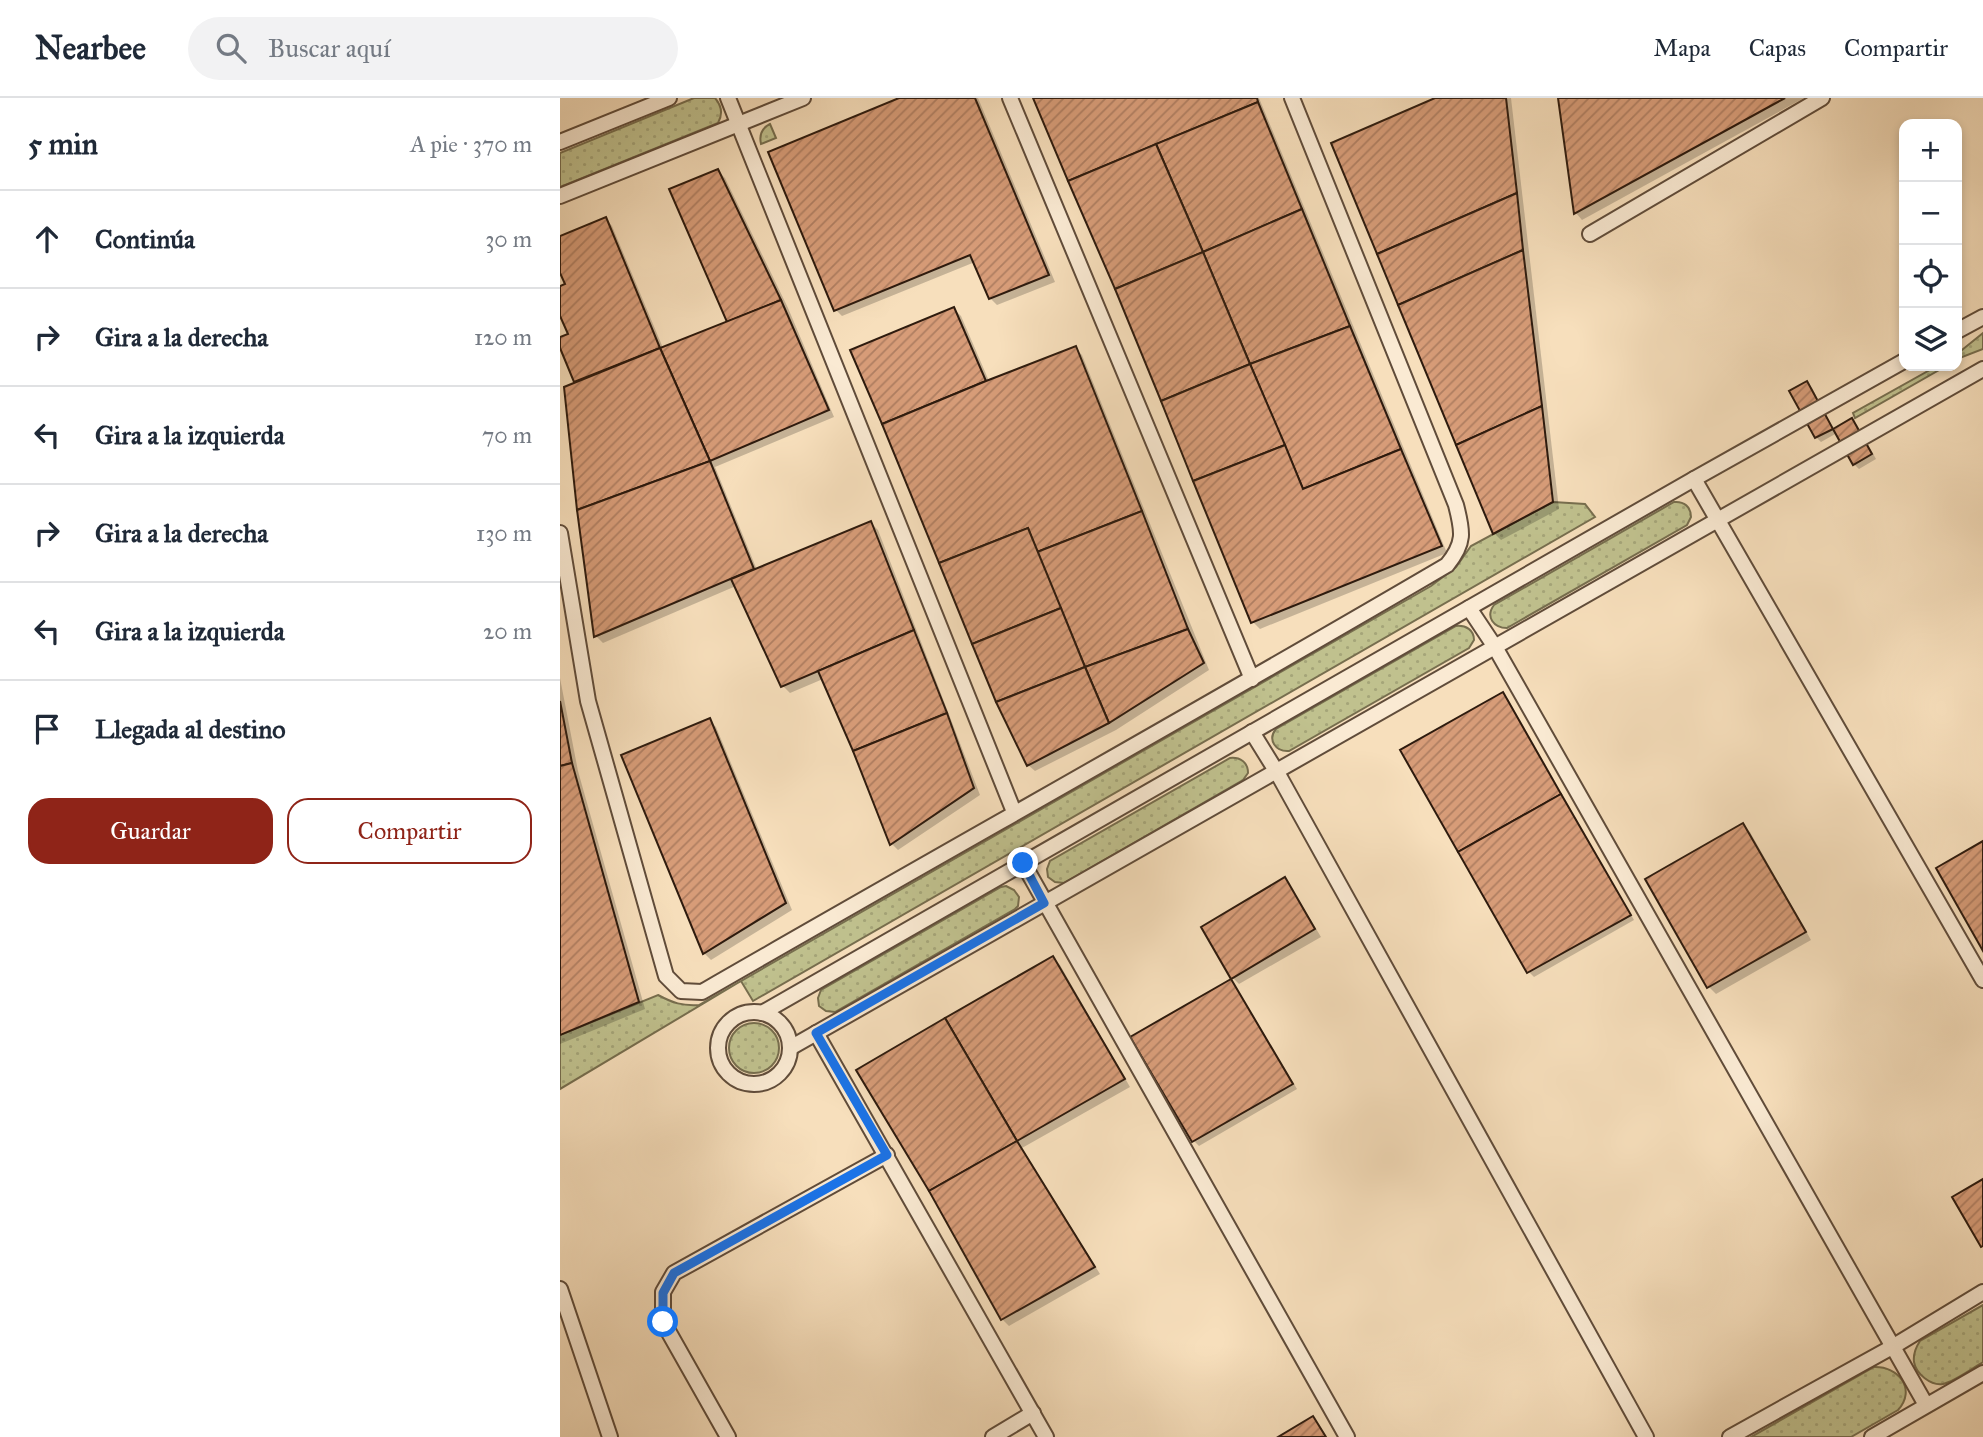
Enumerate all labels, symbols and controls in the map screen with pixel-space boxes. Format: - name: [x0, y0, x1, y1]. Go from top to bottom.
- search box: [188, 17, 678, 80]
- text: Nearbee: [35, 28, 146, 68]
- icon: search: [212, 29, 250, 67]
- text: Buscar aquí: [268, 32, 390, 64]
- text: Mapa: [1654, 33, 1711, 63]
- text: Capas: [1749, 33, 1806, 63]
- text: Compartir: [1844, 33, 1948, 63]
- map controls: [1899, 119, 1962, 371]
- button: +: [1899, 119, 1962, 182]
- text: 5 min: [28, 126, 98, 162]
- text: A pie · 370 m: [410, 130, 532, 158]
- button: −: [1899, 182, 1962, 245]
- icon: ahead: [28, 220, 66, 258]
- text: Continúa: [95, 223, 195, 255]
- text: 30 m: [485, 225, 532, 253]
- button: locate: [1899, 245, 1962, 308]
- button: layers: [1899, 308, 1962, 371]
- icon: right: [28, 318, 66, 356]
- text: Gira a la derecha: [95, 321, 268, 353]
- text: 120 m: [474, 323, 532, 351]
- icon: left: [28, 416, 66, 454]
- text: Gira a la izquierda: [95, 419, 285, 451]
- text: 70 m: [482, 421, 532, 449]
- icon: right: [28, 514, 66, 552]
- text: Gira a la derecha: [95, 517, 268, 549]
- text: 130 m: [476, 519, 532, 547]
- icon: left: [28, 612, 66, 650]
- text: Gira a la izquierda: [95, 615, 285, 647]
- text: 20 m: [483, 617, 532, 645]
- icon: arrive: [28, 710, 66, 748]
- text: Llegada al destino: [95, 713, 286, 745]
- button: Guardar: [28, 798, 273, 864]
- button: Compartir: [287, 798, 532, 864]
- route end: [1007, 847, 1038, 878]
- route start: [647, 1306, 678, 1337]

